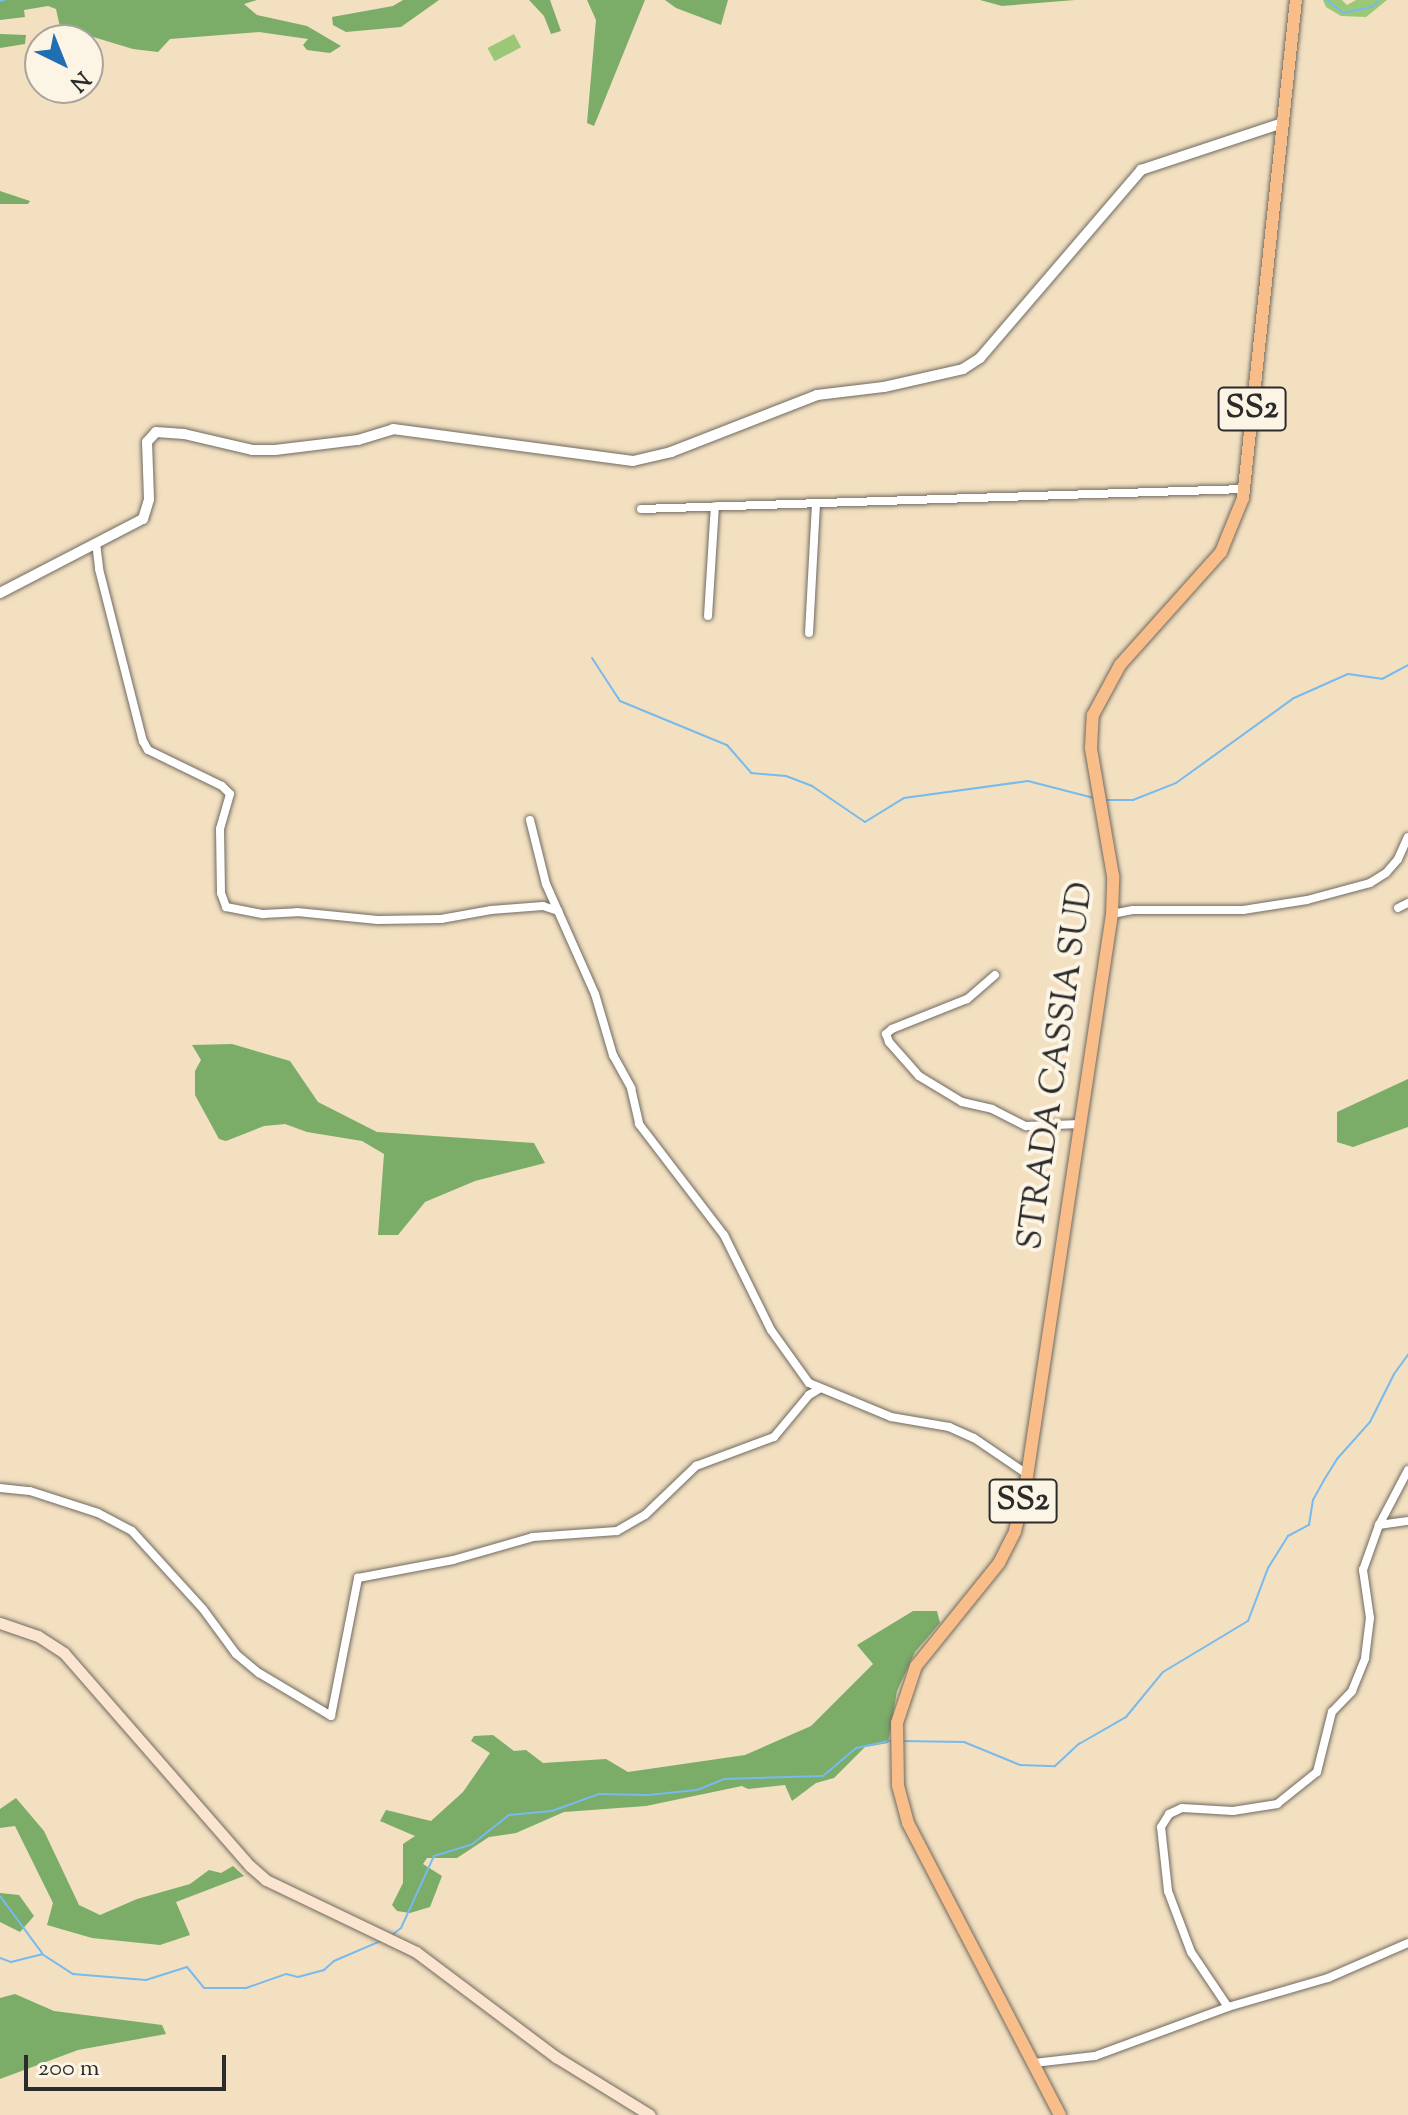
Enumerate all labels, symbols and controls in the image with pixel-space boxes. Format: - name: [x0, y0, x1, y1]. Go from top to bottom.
- north arrow: [24, 24, 104, 104]
- text: N: [62, 62, 96, 98]
- road number: SS2: [1216, 381, 1288, 437]
- street label: STRADA CASSIA SUD: [1011, 880, 1103, 1252]
- road number: SS2: [987, 1473, 1059, 1529]
- scale bar: [28, 2039, 230, 2089]
- text: 200 m: [38, 2052, 100, 2086]

